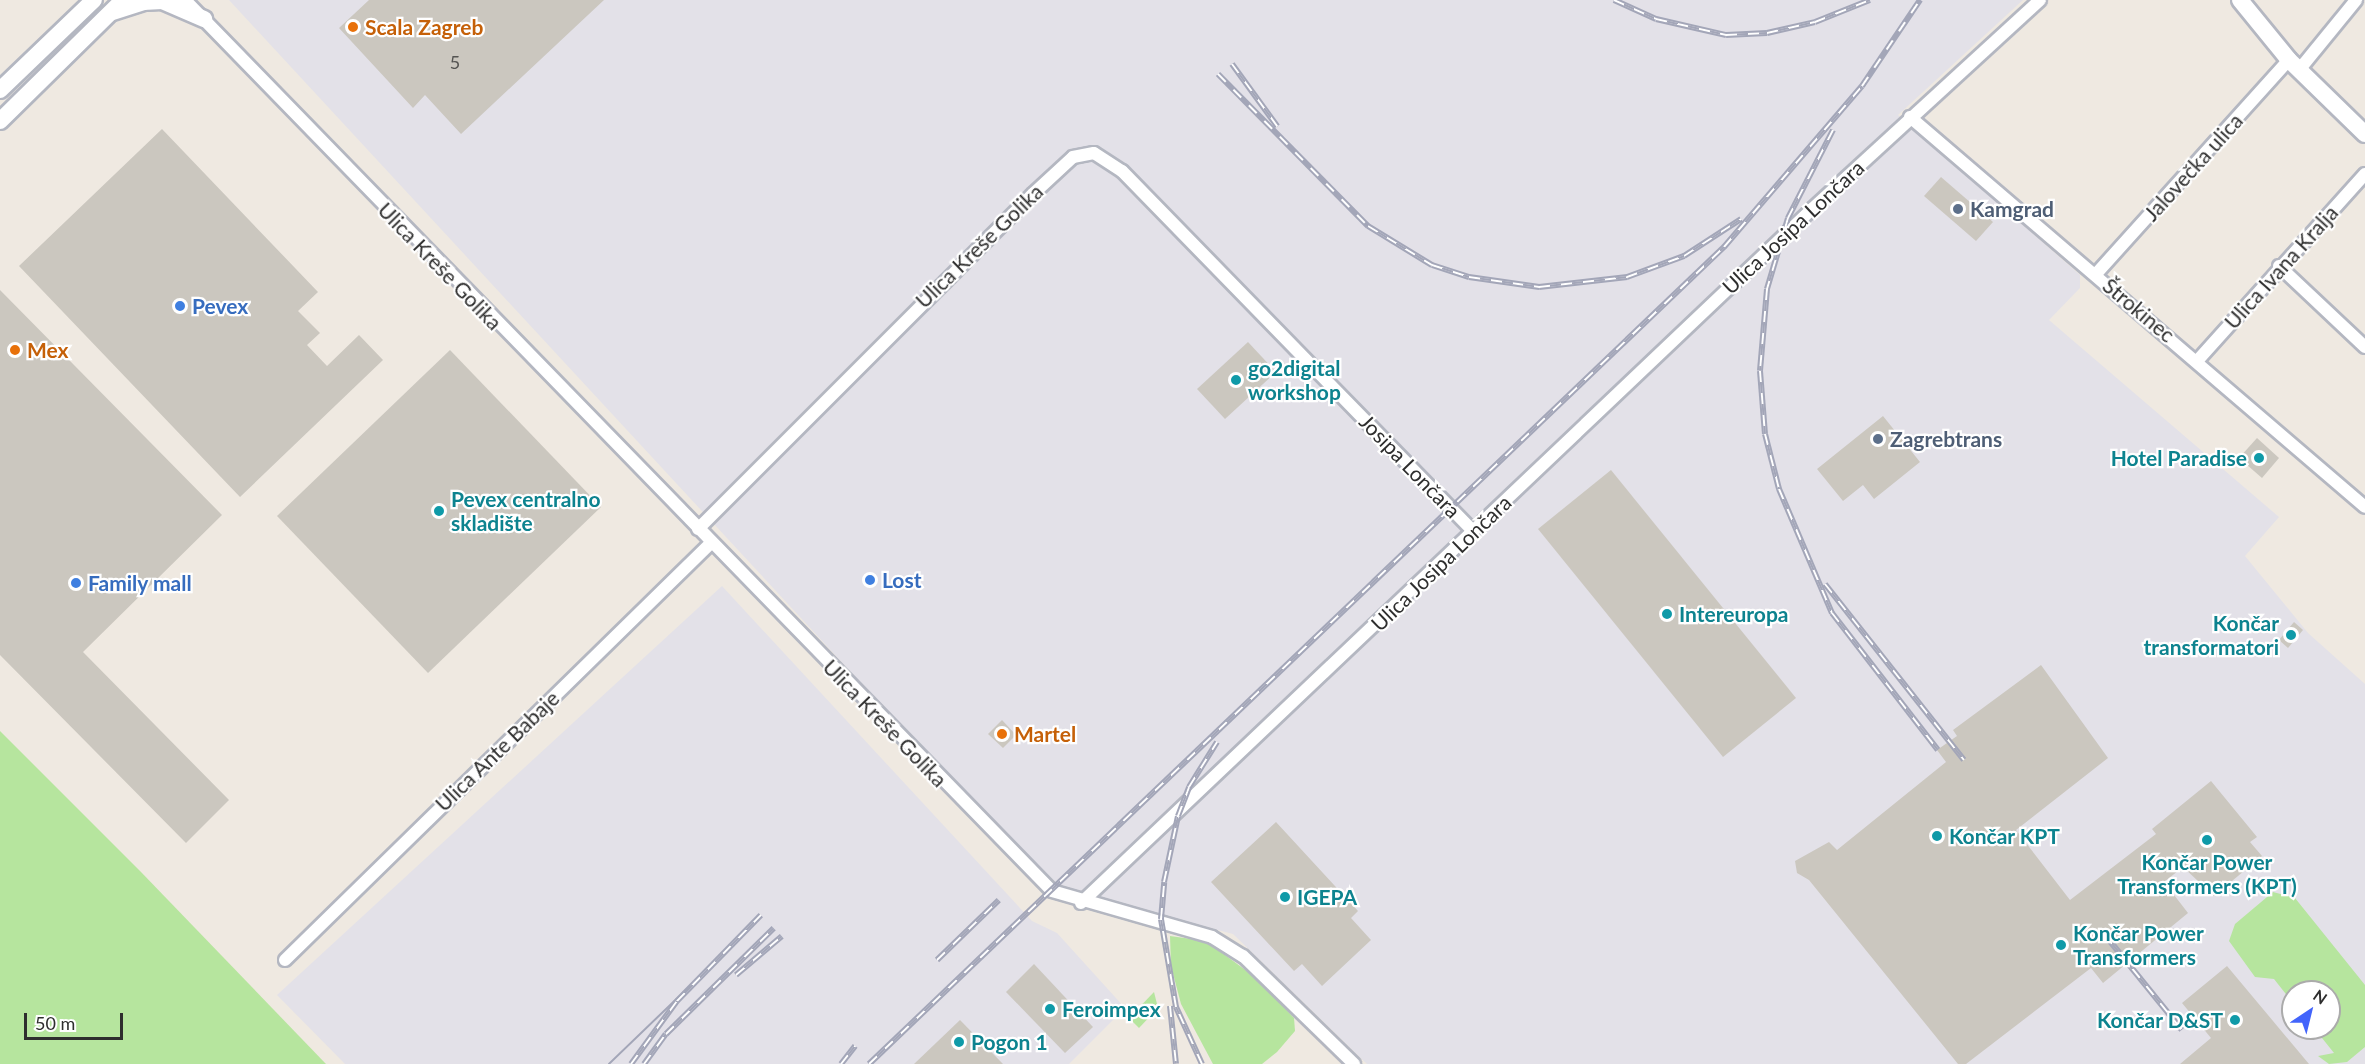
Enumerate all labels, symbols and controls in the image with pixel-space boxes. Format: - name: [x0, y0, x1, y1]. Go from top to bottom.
- place label: Scala Zagreb: [365, 14, 483, 40]
- marker: Scala Zagreb: [346, 20, 360, 34]
- house number: 5: [450, 51, 460, 73]
- street label: Jalovečka ulica: [2138, 108, 2248, 226]
- street label: Ulica Josipa Lončara: [1717, 155, 1869, 299]
- street label: Ulica Kreše Golika: [910, 179, 1048, 313]
- place label: Kamgrad: [1970, 196, 2054, 222]
- street label: Ulica Kreše Golika: [373, 197, 507, 335]
- street label: Ulica Ivana Kralja: [2219, 200, 2343, 334]
- marker: Kamgrad: [1951, 202, 1965, 216]
- street label: Štrokinec: [2098, 273, 2180, 347]
- place label: Pevex: [192, 293, 248, 319]
- marker: Pevex: [173, 299, 187, 313]
- place label: Mex: [27, 337, 69, 363]
- marker: Mex: [8, 343, 22, 357]
- place label: go2digital workshop: [1248, 355, 1341, 405]
- marker: go2digital workshop: [1229, 373, 1243, 387]
- street label: Josipa Lončara: [1354, 409, 1466, 523]
- place label: Zagrebtrans: [1890, 426, 2002, 452]
- marker: Zagrebtrans: [1871, 432, 1885, 446]
- place label: Hotel Paradise: [2111, 445, 2247, 471]
- marker: Hotel Paradise: [2252, 451, 2266, 465]
- place label: Pevex centralno skladište: [451, 486, 600, 536]
- street label: Ulica Josipa Lončara: [1366, 490, 1516, 636]
- marker: Pevex centralno skladište: [432, 504, 446, 518]
- place label: Lost: [882, 567, 921, 593]
- place label: Family mall: [88, 570, 192, 596]
- marker: Lost: [863, 573, 877, 587]
- marker: Family mall: [69, 576, 83, 590]
- place label: Intereuropa: [1679, 601, 1788, 627]
- marker: Intereuropa: [1660, 607, 1674, 621]
- place label: Končar transformatori: [2144, 610, 2279, 660]
- marker: Končar transformatori: [2284, 628, 2298, 642]
- street label: Ulica Kreše Golika: [818, 654, 952, 792]
- street label: Ulica Ante Babaje: [430, 685, 564, 817]
- place label: Martel: [1014, 721, 1076, 747]
- marker: Martel: [995, 727, 1009, 741]
- place label: Končar KPT: [1949, 823, 2060, 849]
- marker: Končar KPT: [1930, 829, 1944, 843]
- marker: Končar Power Transformers (KPT): [2200, 833, 2214, 847]
- place label: Končar Power Transformers (KPT): [2117, 849, 2297, 899]
- place label: IGEPA: [1297, 884, 1357, 910]
- marker: IGEPA: [1278, 890, 1292, 904]
- place label: Končar Power Transformers: [2073, 920, 2204, 970]
- marker: Končar Power Transformers: [2054, 938, 2068, 952]
- north arrow: [2281, 980, 2341, 1040]
- text: N: [2310, 985, 2331, 1008]
- place label: Feroimpex: [1062, 996, 1161, 1022]
- scale bar: [27, 1001, 126, 1039]
- marker: Feroimpex: [1043, 1002, 1057, 1016]
- place label: Končar D&ST: [2096, 1007, 2223, 1033]
- text: 50 m: [35, 1012, 75, 1034]
- marker: Končar D&ST: [2228, 1013, 2242, 1027]
- place label: Pogon 1: [971, 1029, 1048, 1055]
- marker: Pogon 1: [952, 1035, 966, 1049]

